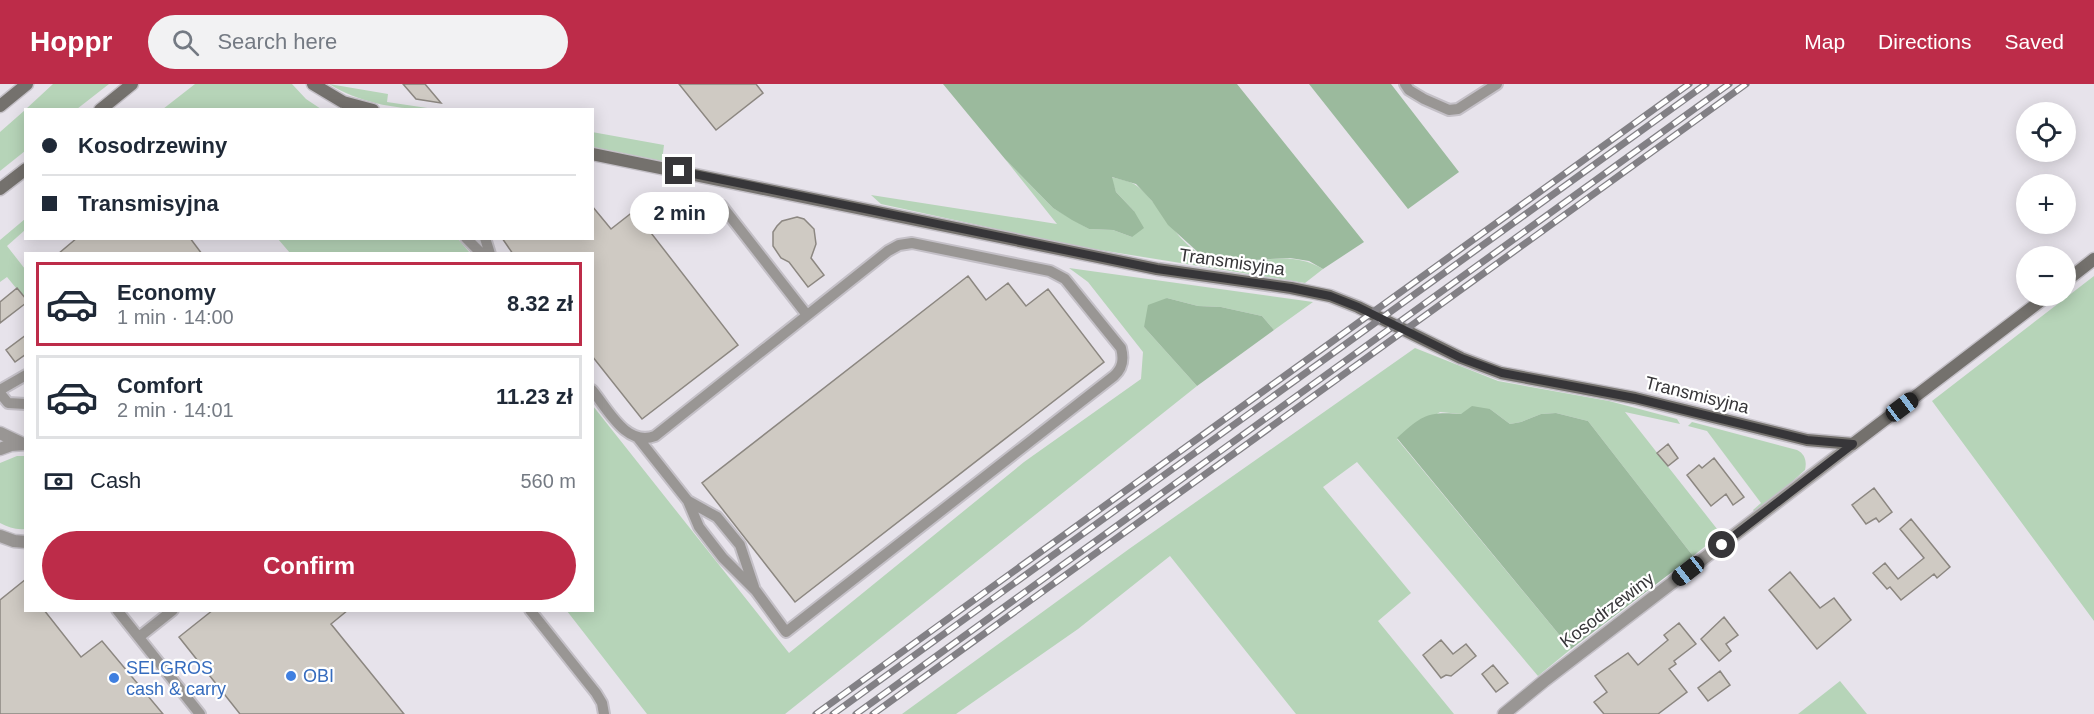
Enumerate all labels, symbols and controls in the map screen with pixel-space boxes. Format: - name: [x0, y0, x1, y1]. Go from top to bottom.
- search box: [148, 15, 568, 69]
- text: Hoppr: [30, 26, 112, 57]
- icon: search: [169, 26, 202, 59]
- text: Search here: [217, 29, 337, 54]
- text: Map: [1804, 30, 1845, 53]
- text: Directions: [1878, 30, 1971, 53]
- text: Saved: [2004, 30, 2064, 53]
- map controls: [2016, 102, 2076, 306]
- button: locate: [2016, 102, 2076, 162]
- text: Kosodrzewiny: [78, 133, 227, 158]
- route end: [665, 157, 692, 184]
- button: +: [2016, 174, 2076, 234]
- text: Transmisyjna: [78, 191, 219, 216]
- callout: 2 min: [630, 192, 728, 234]
- text: 2 min: [653, 202, 706, 224]
- street label: Transmisyjna: [1178, 245, 1287, 279]
- button: −: [2016, 246, 2076, 306]
- icon: car: [45, 277, 99, 331]
- text: Economy: [117, 280, 216, 305]
- text: 8.32 zł: [507, 291, 573, 316]
- text: 1 min · 14:00: [117, 306, 234, 328]
- icon: car: [45, 370, 99, 424]
- street label: Transmisyjna: [1643, 372, 1752, 418]
- text: Comfort: [117, 373, 203, 398]
- text: 11.23 zł: [496, 384, 573, 409]
- car: [1882, 389, 1922, 425]
- text: 2 min · 14:01: [117, 399, 234, 421]
- icon: cash: [42, 465, 75, 498]
- text: Cash: [90, 468, 141, 493]
- text: 560 m: [520, 470, 576, 492]
- button: Confirm: [42, 531, 576, 600]
- route start: [1708, 531, 1735, 558]
- car: [1668, 553, 1708, 589]
- street label: Kosodrzewiny: [1556, 568, 1658, 652]
- place label: SELGROS cash & carry: [126, 658, 226, 699]
- place label: OBI: [303, 666, 334, 686]
- marker: OBI: [284, 669, 298, 683]
- marker: SELGROS cash & carry: [107, 671, 121, 685]

